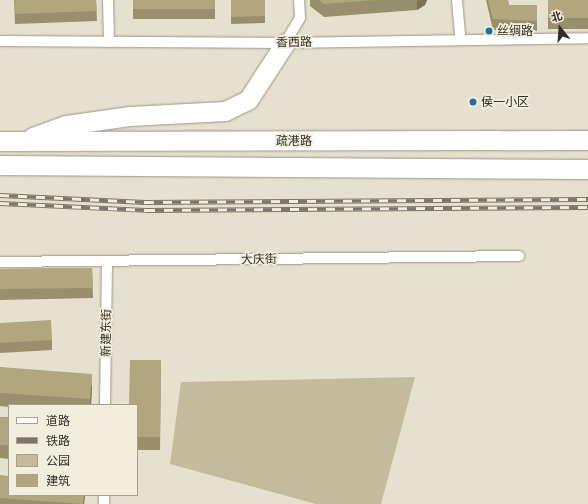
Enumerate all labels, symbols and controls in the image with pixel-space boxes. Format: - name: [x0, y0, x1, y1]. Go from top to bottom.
- text: 北: [549, 7, 564, 25]
- north arrow: [540, 8, 580, 48]
- place label: 丝绸路: [497, 24, 533, 38]
- marker: 丝绸路: [484, 26, 494, 36]
- street label: 香西路: [276, 34, 312, 50]
- place label: 侯一小区: [481, 95, 529, 109]
- marker: 侯一小区: [468, 97, 478, 107]
- street label: 疏港路: [276, 134, 312, 148]
- street label: 大庆街: [241, 251, 277, 267]
- street label: 新建东街: [98, 309, 114, 357]
- legend: [8, 404, 138, 496]
- text: 道路: [46, 412, 70, 429]
- text: 铁路: [46, 432, 70, 449]
- text: 公园: [46, 452, 70, 469]
- text: 建筑: [46, 472, 70, 489]

